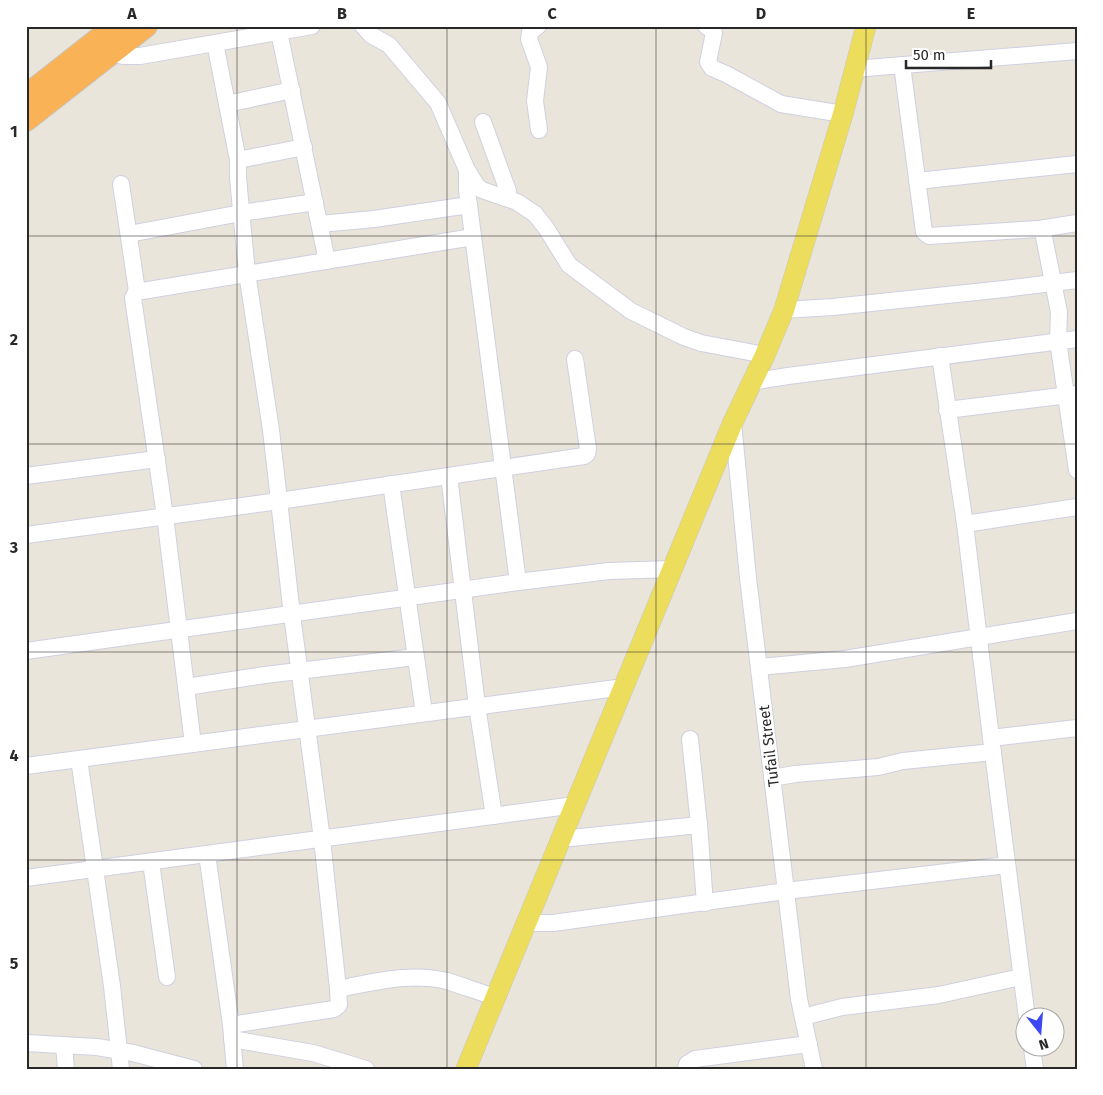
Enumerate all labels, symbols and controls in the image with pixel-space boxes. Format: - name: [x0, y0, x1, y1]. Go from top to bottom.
- text: A: [126, 4, 137, 23]
- text: B: [337, 4, 347, 23]
- text: C: [547, 4, 557, 23]
- text: D: [756, 4, 766, 23]
- text: E: [967, 4, 975, 23]
- scale bar: [906, 38, 990, 70]
- text: 50 m: [913, 46, 946, 64]
- text: 1: [10, 122, 18, 141]
- text: 2: [10, 330, 18, 349]
- text: 3: [9, 538, 18, 557]
- street label: Tufail Street: [755, 704, 783, 788]
- text: 4: [9, 746, 19, 765]
- text: 5: [10, 954, 19, 973]
- north arrow: [1016, 1008, 1066, 1058]
- text: N: [1037, 1034, 1051, 1053]

